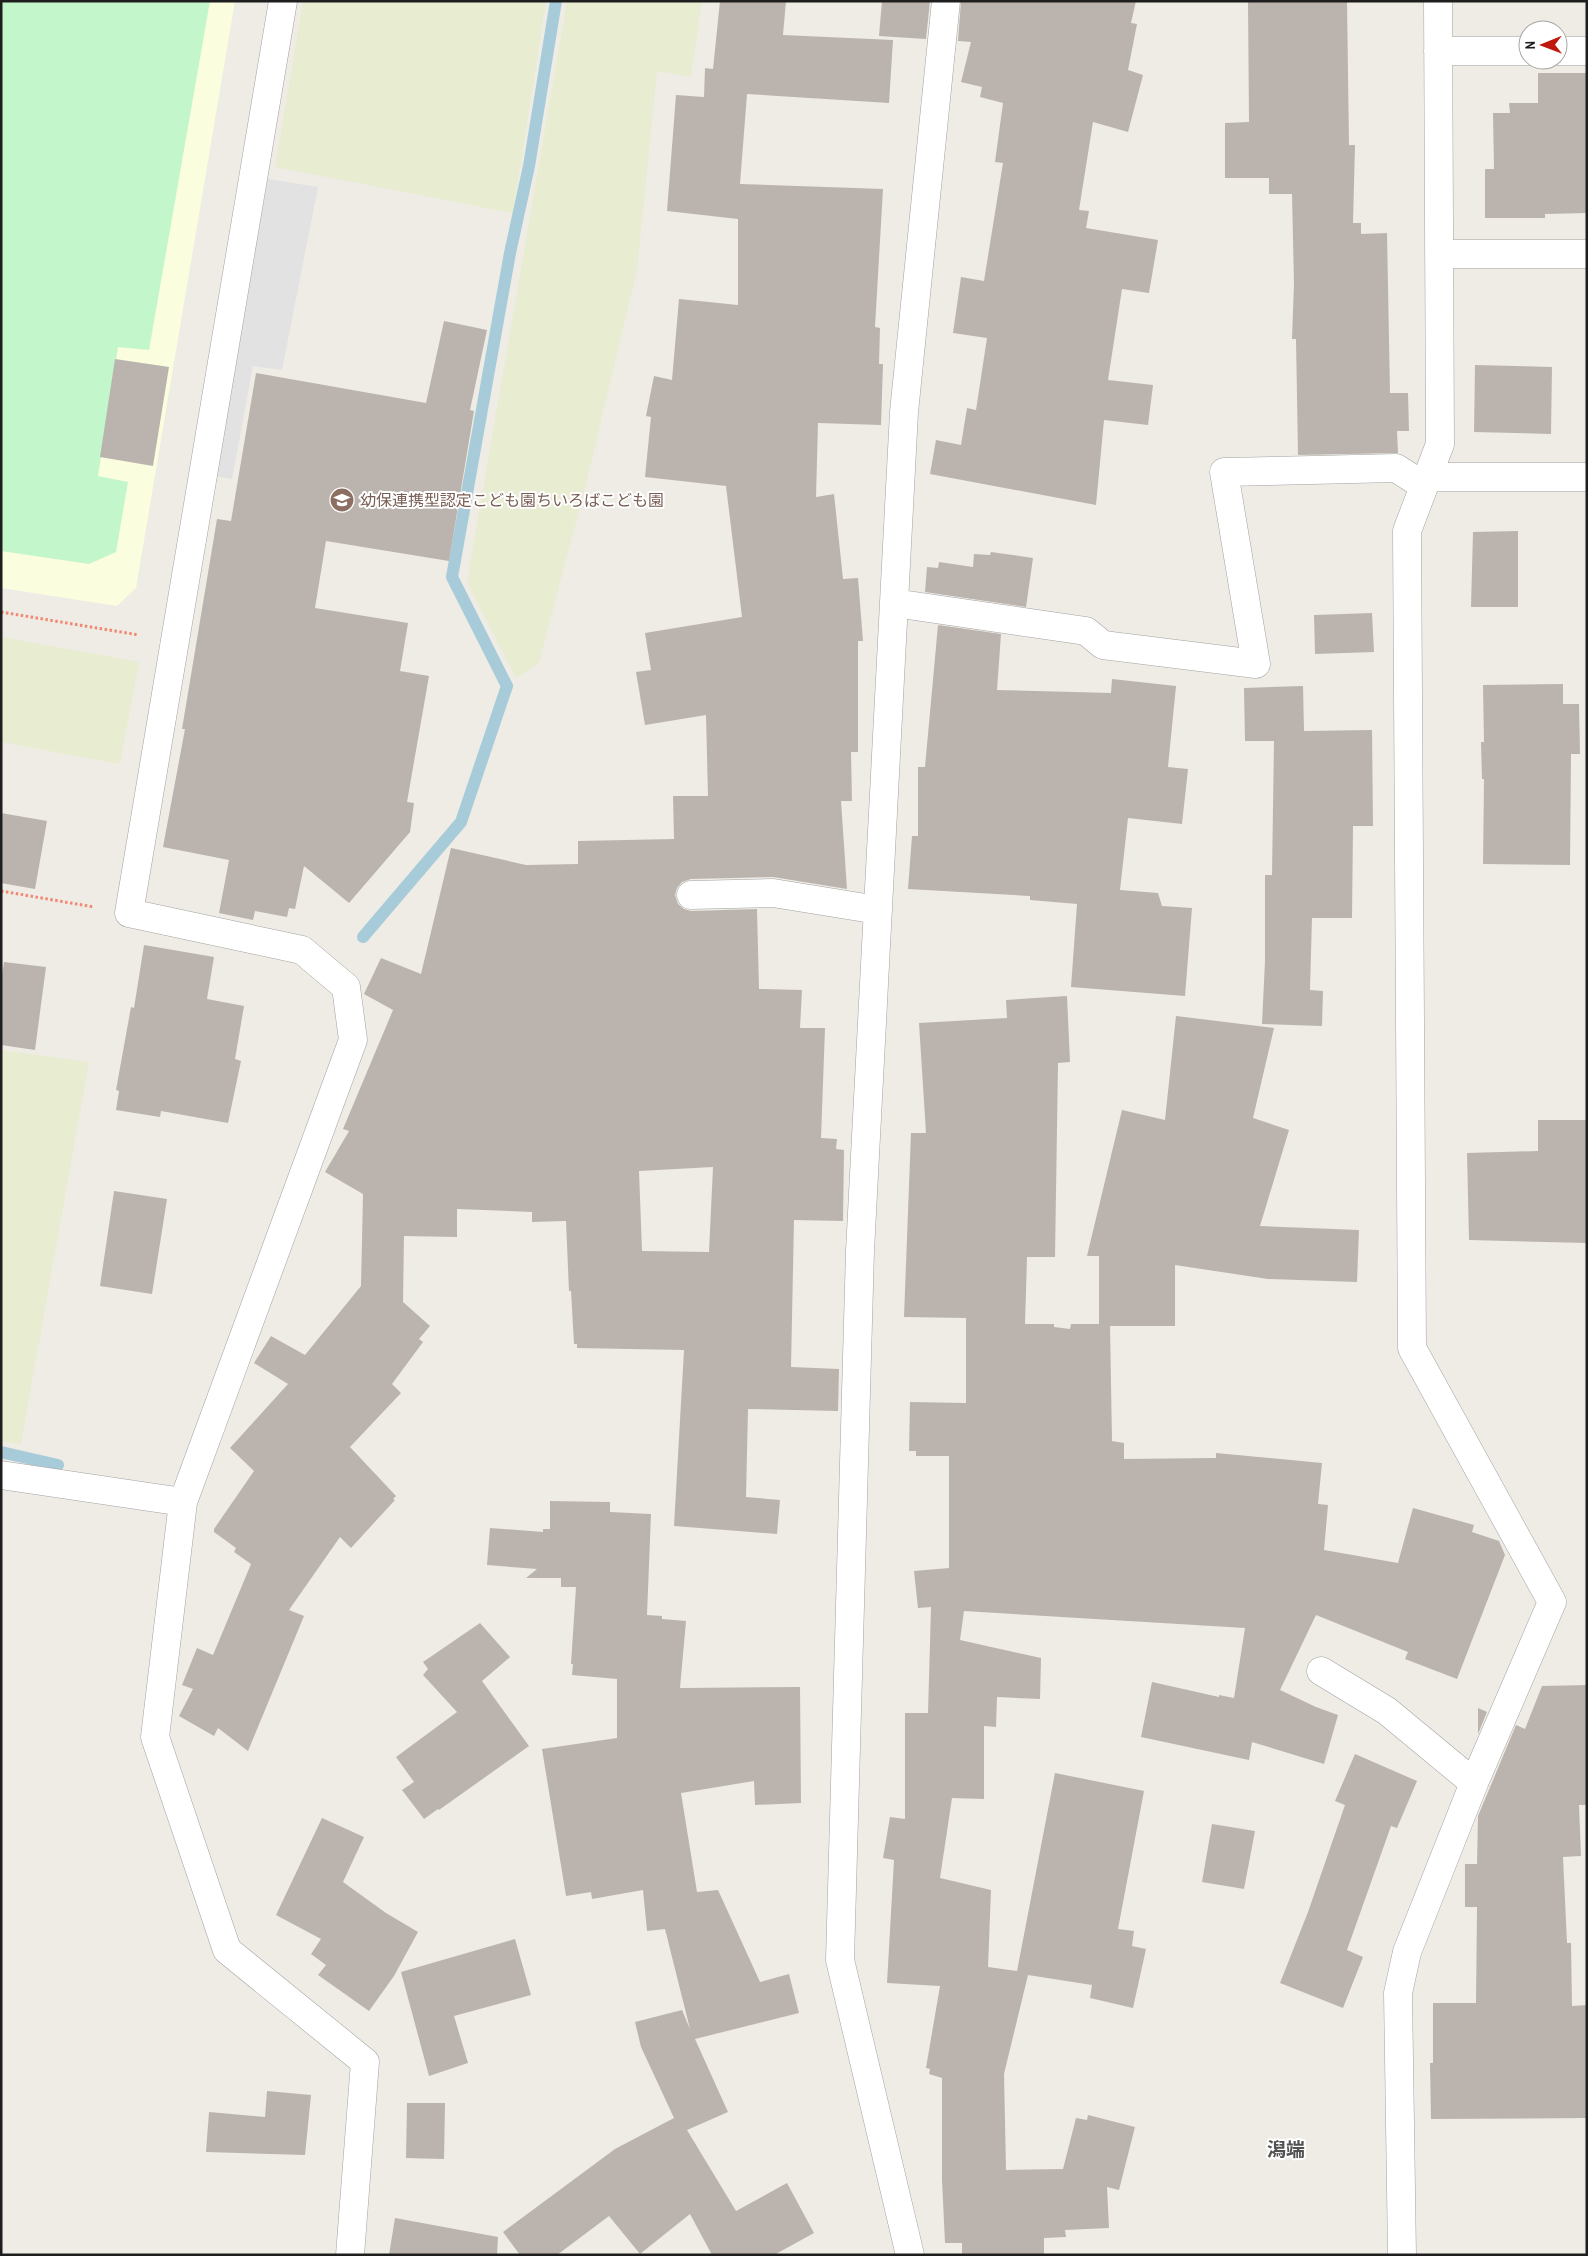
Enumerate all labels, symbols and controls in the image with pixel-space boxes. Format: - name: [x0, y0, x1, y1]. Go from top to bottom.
- north arrow: [1518, 20, 1568, 70]
- text: N: [1521, 41, 1539, 50]
- school or university icon: 幼保連携型認定こども園ちいろばこども園: [329, 487, 355, 513]
- place label: 幼保連携型認定こども園ちいろばこども園: [360, 489, 664, 511]
- district label: 潟端: [1267, 2136, 1305, 2162]

